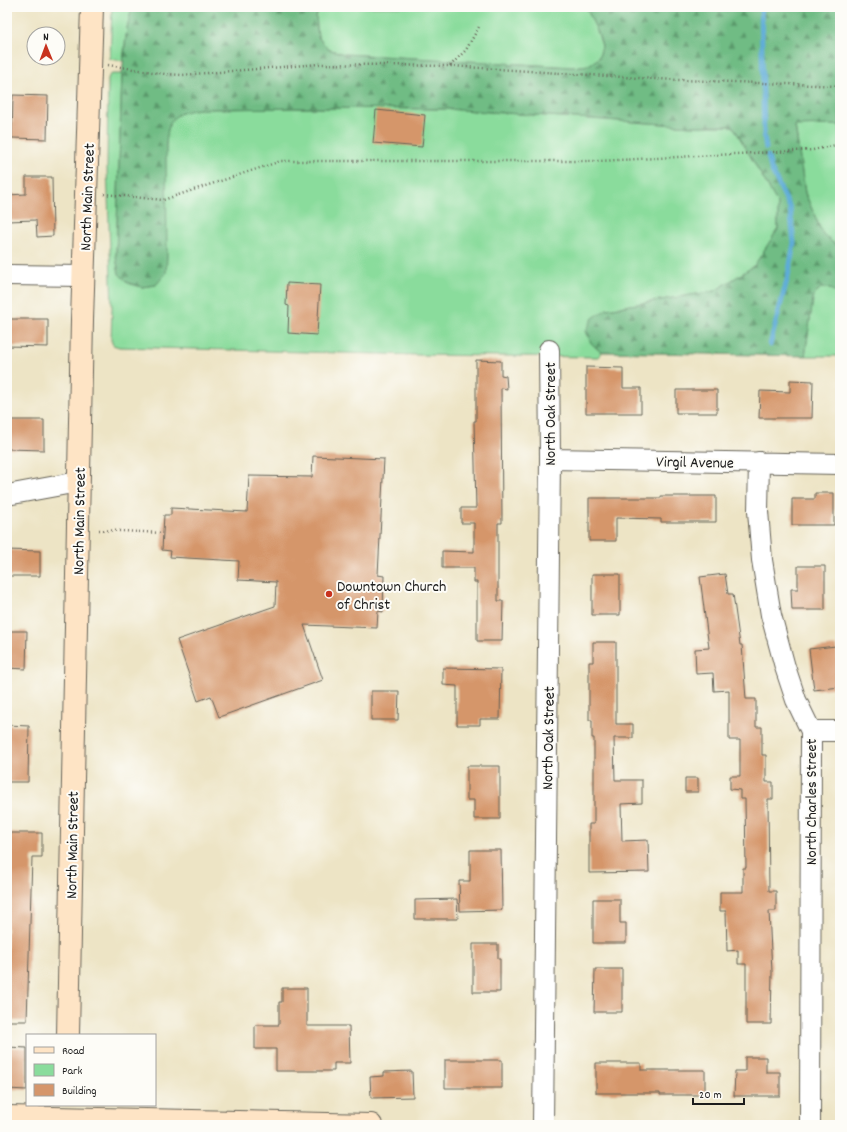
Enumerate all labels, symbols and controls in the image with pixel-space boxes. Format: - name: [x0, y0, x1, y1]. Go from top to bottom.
- north arrow: [26, 26, 66, 66]
- text: N: [43, 30, 49, 46]
- street label: North Main Street: [75, 143, 102, 251]
- street label: North Oak Street: [540, 362, 563, 466]
- street label: Virgil Avenue: [656, 451, 734, 476]
- street label: North Main Street: [68, 467, 93, 575]
- place label: Downtown Church of Christ: [337, 576, 446, 617]
- marker: Downtown Church of Christ: [324, 589, 334, 599]
- street label: North Oak Street: [537, 686, 562, 790]
- street label: North Charles Street: [801, 739, 824, 865]
- street label: North Main Street: [61, 791, 86, 899]
- legend: [26, 1034, 156, 1106]
- text: Road: [62, 1043, 84, 1060]
- text: Park: [62, 1063, 83, 1080]
- scale bar: [693, 1080, 744, 1106]
- text: Building: [62, 1083, 97, 1100]
- text: 20 m: [699, 1087, 722, 1104]

